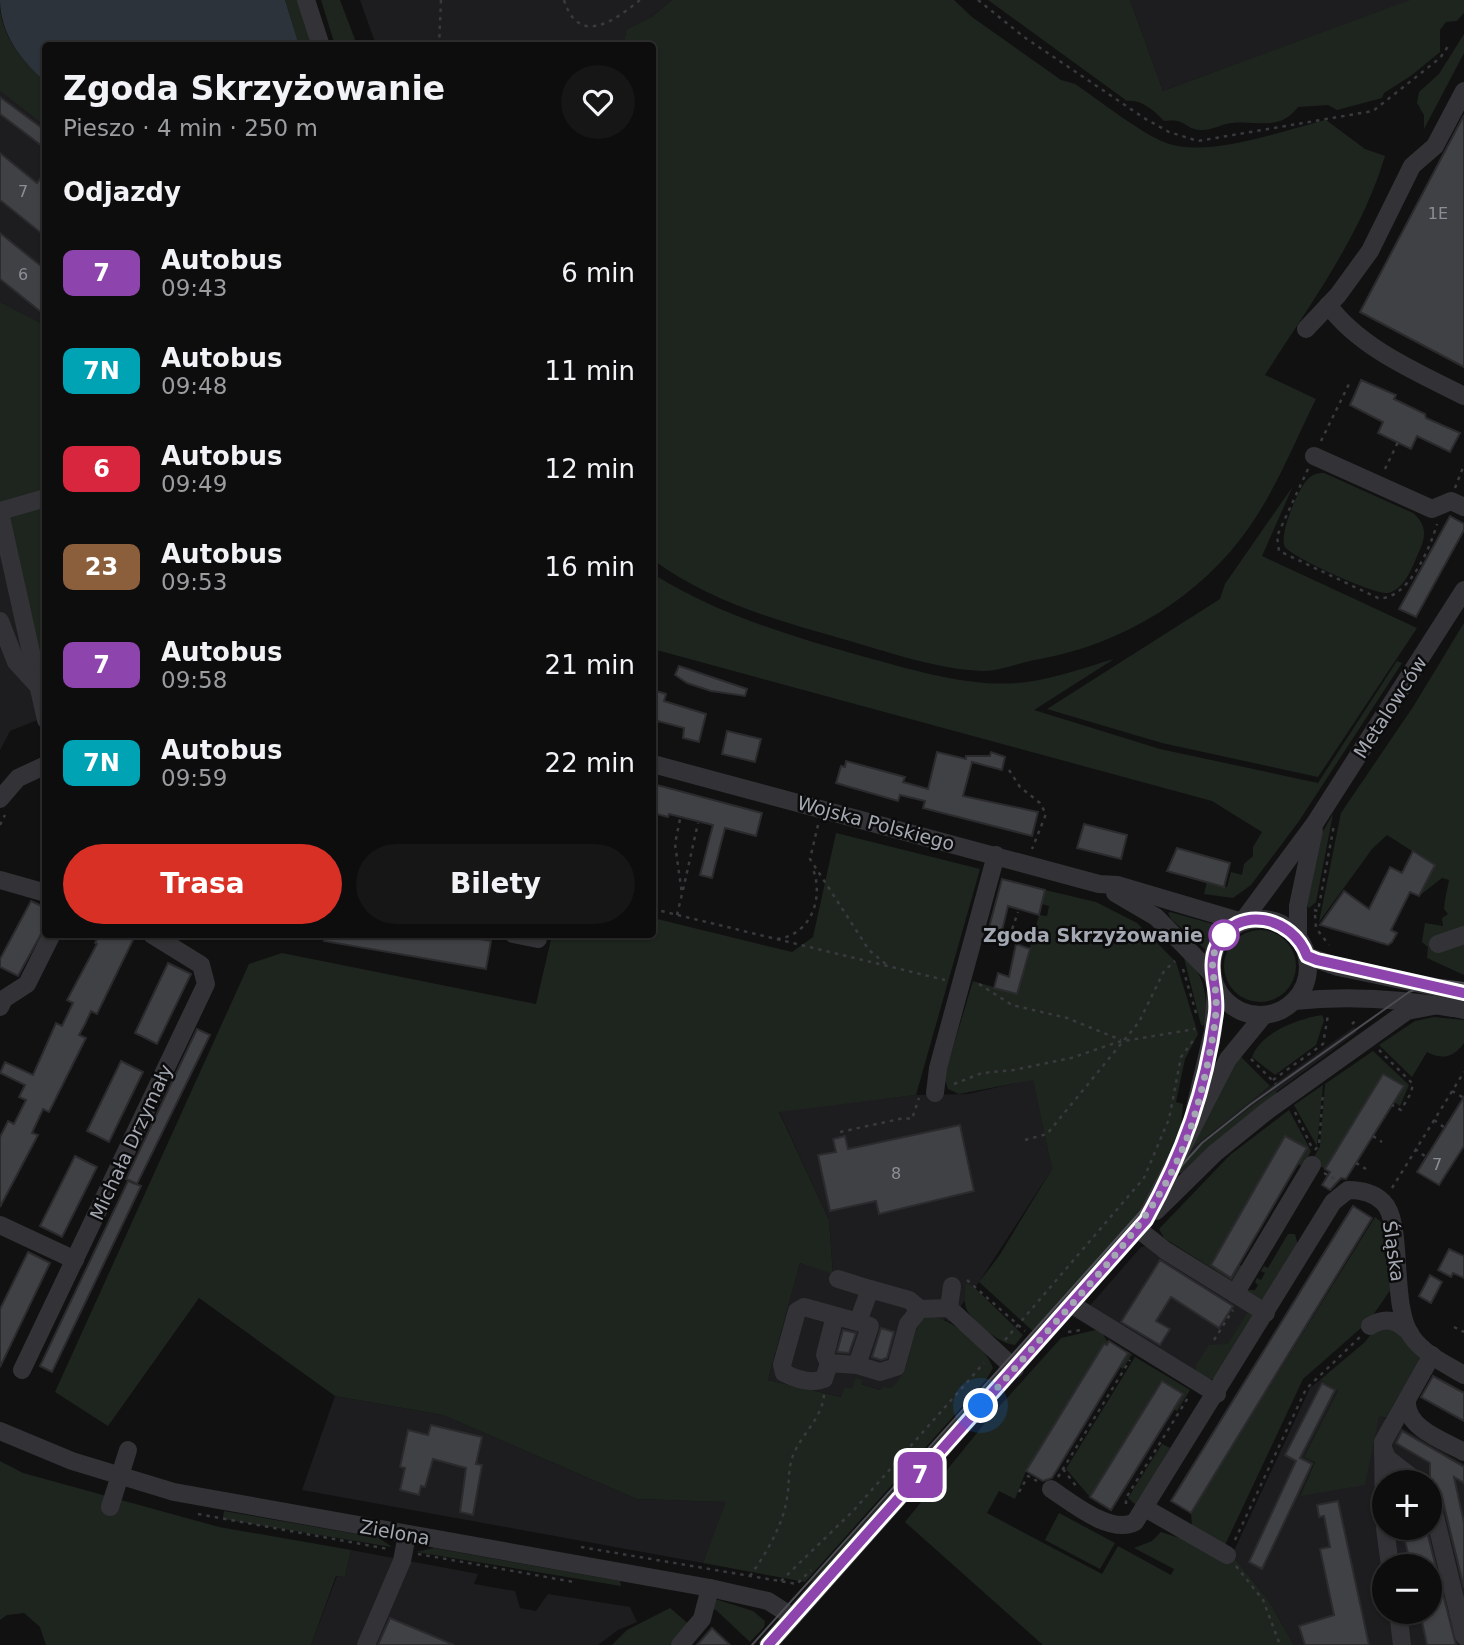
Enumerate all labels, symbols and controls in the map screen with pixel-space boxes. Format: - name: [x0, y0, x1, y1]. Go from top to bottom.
- button: heart: [561, 65, 635, 139]
- text: Zgoda Skrzyżowanie: [63, 69, 445, 108]
- text: Pieszo · 4 min · 250 m: [63, 115, 318, 141]
- text: Odjazdy: [63, 177, 181, 207]
- house number: 7: [18, 182, 28, 201]
- house number: 1E: [1428, 204, 1448, 223]
- text: Autobus: [161, 245, 283, 275]
- text: 6 min: [561, 258, 635, 288]
- text: 7: [93, 259, 110, 287]
- house number: 6: [18, 265, 28, 284]
- text: 09:43: [161, 275, 227, 301]
- text: Autobus: [161, 343, 283, 373]
- text: 11 min: [545, 356, 635, 386]
- text: 7N: [83, 357, 120, 385]
- text: 09:48: [161, 373, 227, 399]
- text: Autobus: [161, 441, 283, 471]
- text: 12 min: [545, 454, 635, 484]
- text: 6: [93, 455, 110, 483]
- text: 09:49: [161, 471, 227, 497]
- text: Autobus: [161, 539, 283, 569]
- text: 16 min: [545, 552, 635, 582]
- text: 23: [85, 553, 118, 581]
- text: 09:53: [161, 569, 227, 595]
- text: Autobus: [161, 637, 283, 667]
- text: 21 min: [545, 650, 635, 680]
- text: 7: [93, 651, 110, 679]
- street label: Metalowców: [1349, 652, 1431, 762]
- text: 09:58: [161, 667, 227, 693]
- text: Autobus: [161, 735, 283, 765]
- text: 22 min: [545, 748, 635, 778]
- text: 7N: [83, 749, 120, 777]
- text: 09:59: [161, 765, 227, 791]
- street label: Wojska Polskiego: [795, 791, 957, 855]
- button: Trasa: [63, 844, 342, 924]
- button: Bilety: [356, 844, 635, 924]
- marker: Zgoda Skrzyżowanie: [1209, 920, 1239, 950]
- place label: Zgoda Skrzyżowanie: [983, 924, 1203, 946]
- street label: Michała Drzymały: [85, 1061, 177, 1223]
- house number: 7: [1432, 1155, 1442, 1174]
- house number: 8: [891, 1164, 901, 1183]
- street label: Śląska: [1379, 1219, 1410, 1283]
- your location: [963, 1388, 998, 1423]
- line badge: 7: [897, 1452, 943, 1498]
- text: 7: [912, 1461, 928, 1489]
- map controls: [1372, 1470, 1442, 1624]
- button: +: [1372, 1470, 1442, 1540]
- street label: Zielona: [358, 1515, 432, 1549]
- button: −: [1372, 1554, 1442, 1624]

